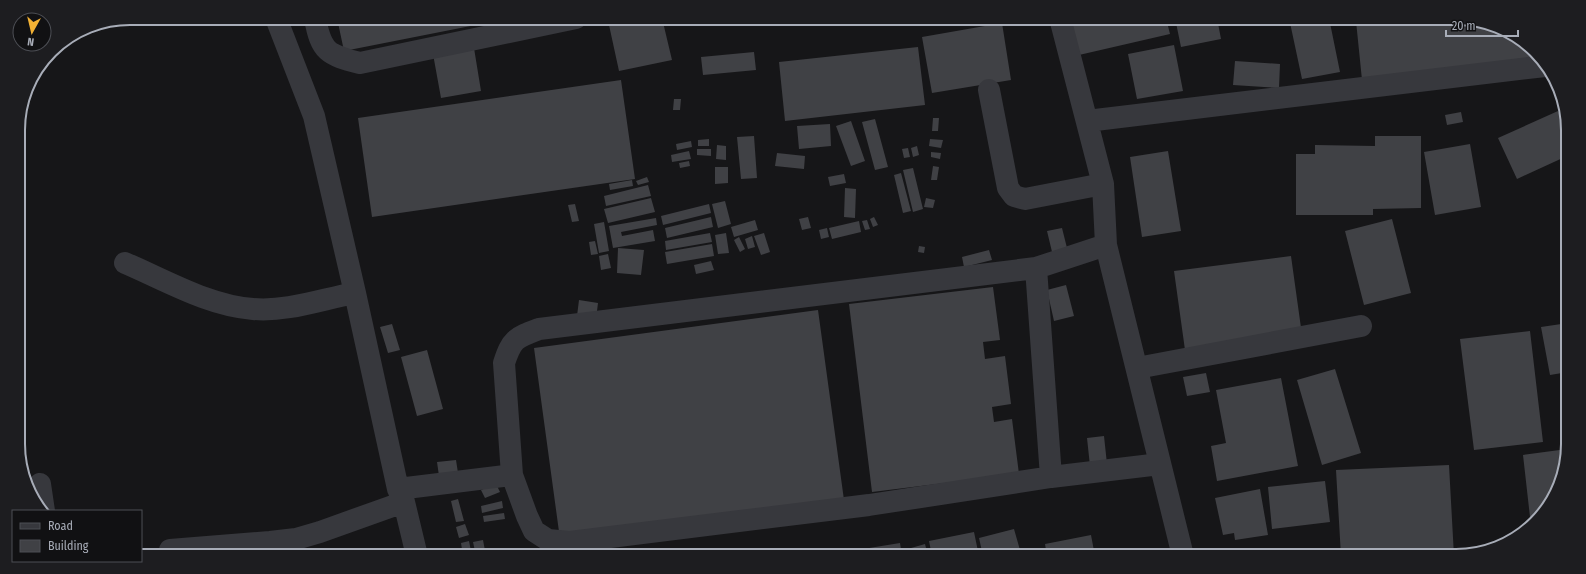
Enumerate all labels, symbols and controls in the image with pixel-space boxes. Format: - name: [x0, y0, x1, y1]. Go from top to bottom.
- north arrow: [12, 12, 52, 52]
- scale bar: [1446, 12, 1518, 38]
- text: 20 m: [1452, 19, 1476, 33]
- text: N: [27, 35, 35, 48]
- legend: [12, 510, 142, 562]
- text: Road: [48, 519, 73, 533]
- text: Building: [48, 539, 89, 553]

